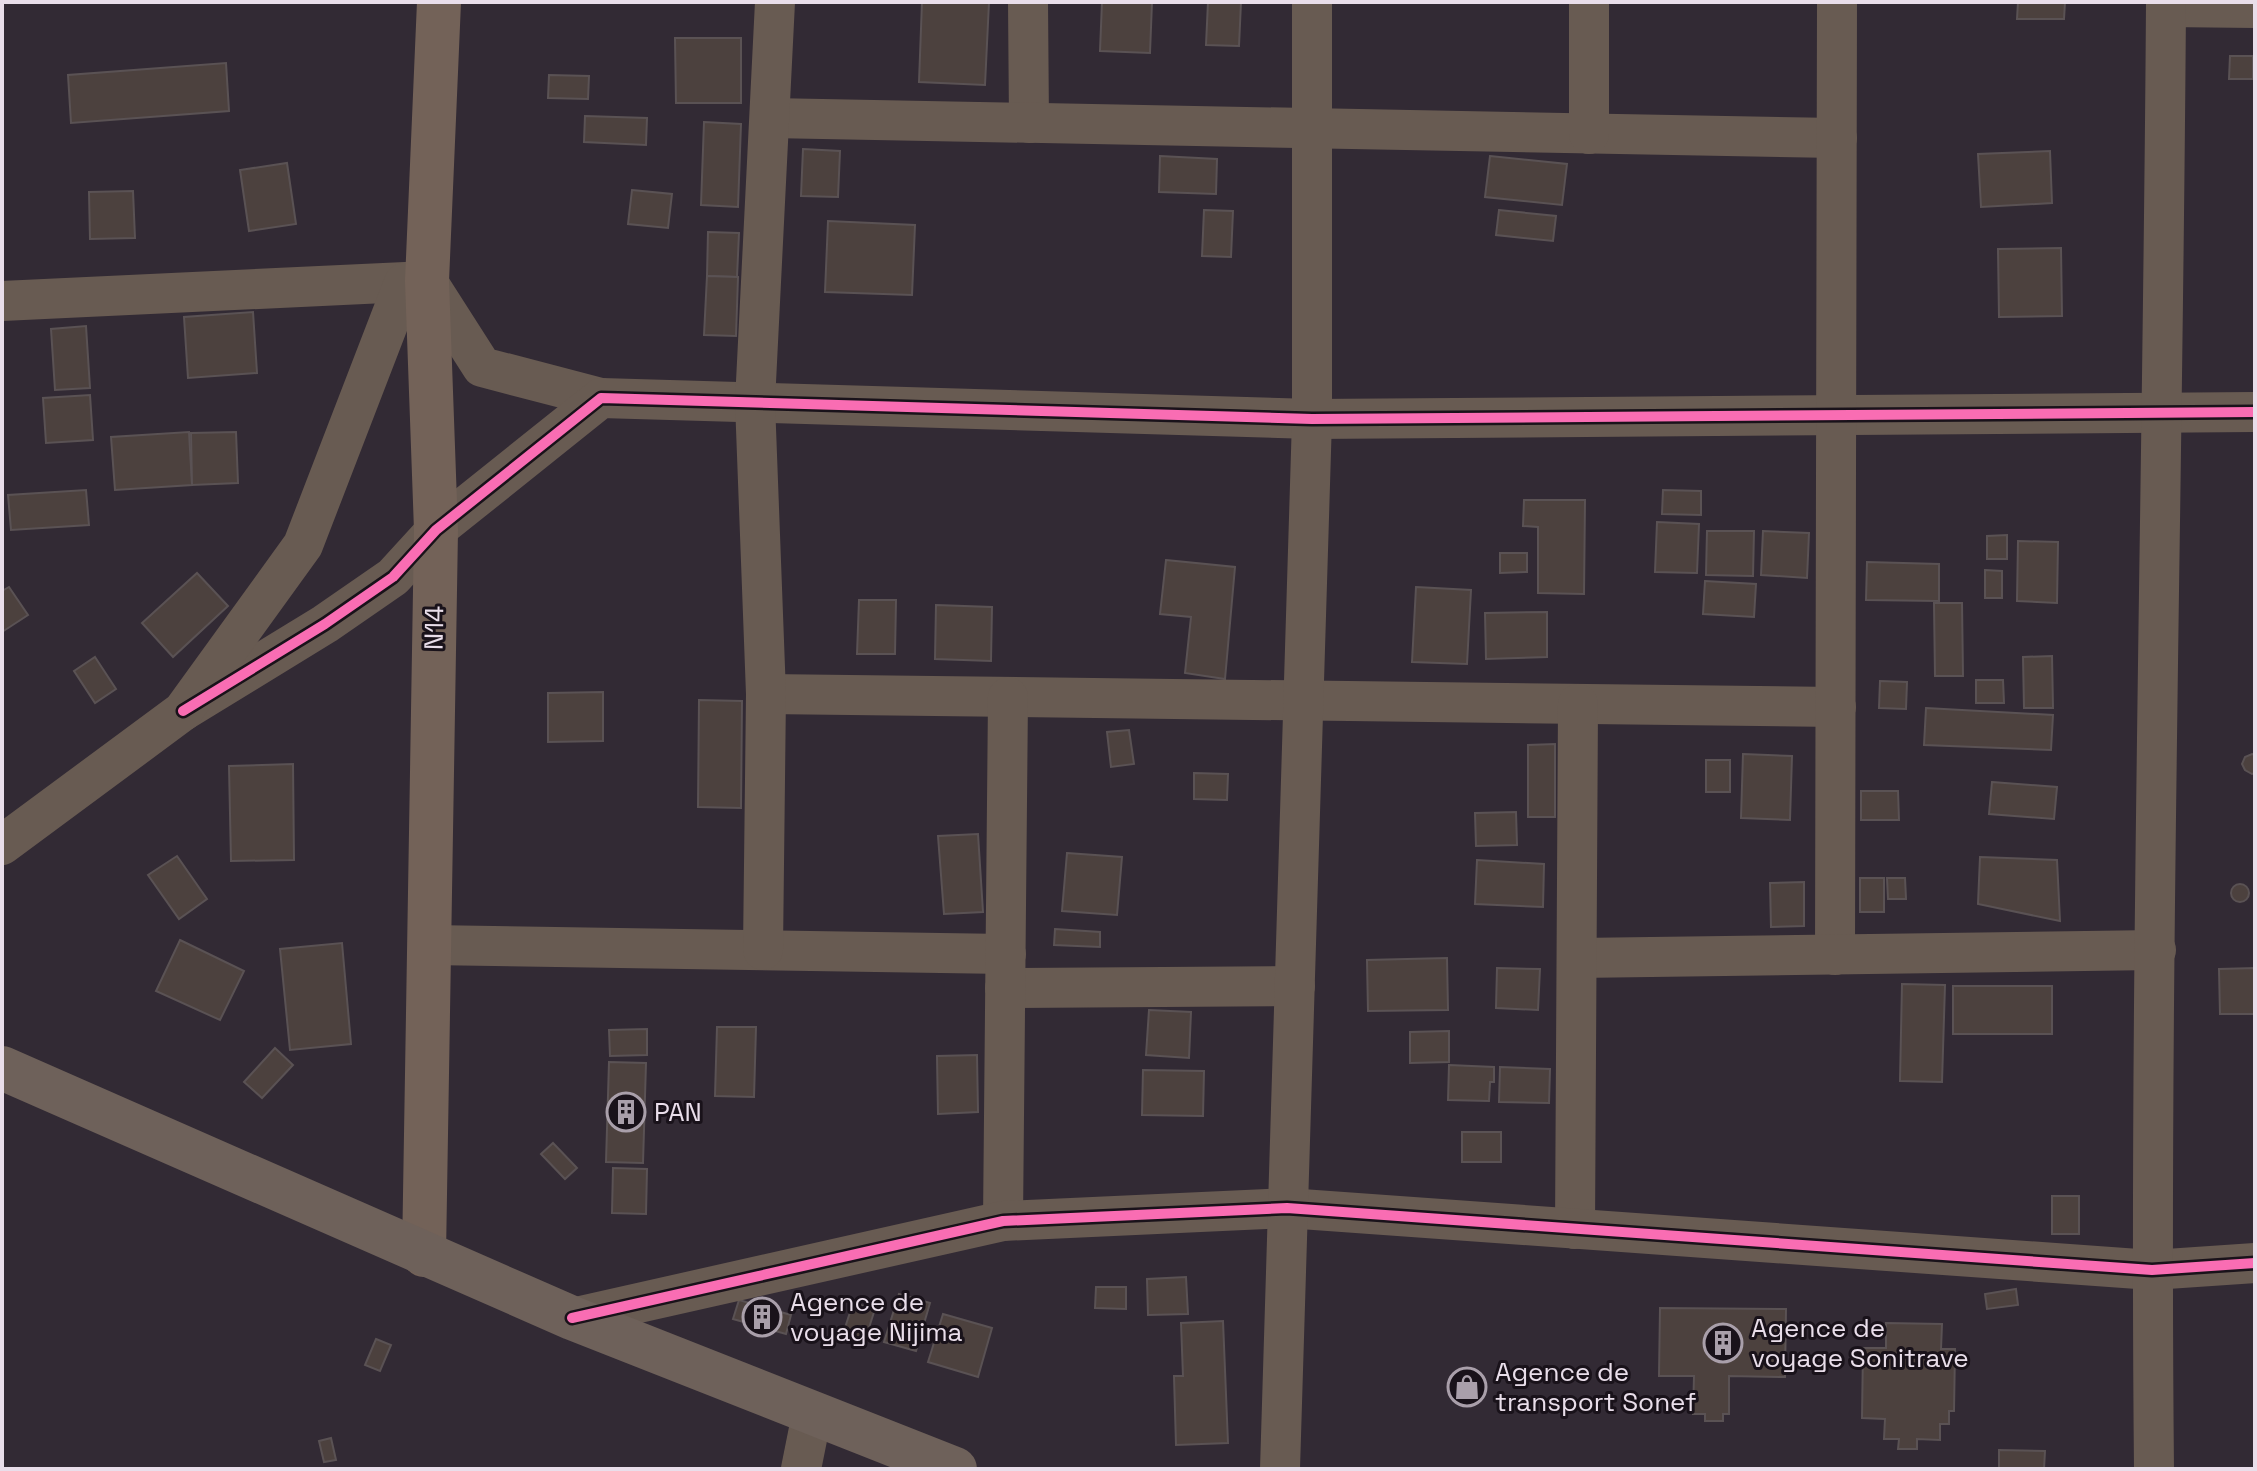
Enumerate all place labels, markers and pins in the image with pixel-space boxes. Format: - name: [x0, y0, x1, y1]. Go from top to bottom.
- building icon: PAN: [605, 1091, 647, 1133]
- place label: PAN: [654, 1095, 702, 1129]
- place label: Agence de voyage Nijima: [790, 1285, 963, 1349]
- building icon: Agence de voyage Nijima: [741, 1296, 783, 1338]
- place label: Agence de voyage Sonitrave: [1751, 1311, 1969, 1375]
- building icon: Agence de voyage Sonitrave: [1702, 1322, 1744, 1364]
- place label: Agence de transport Sonef: [1495, 1355, 1696, 1419]
- shop icon: Agence de transport Sonef: [1446, 1366, 1488, 1408]

